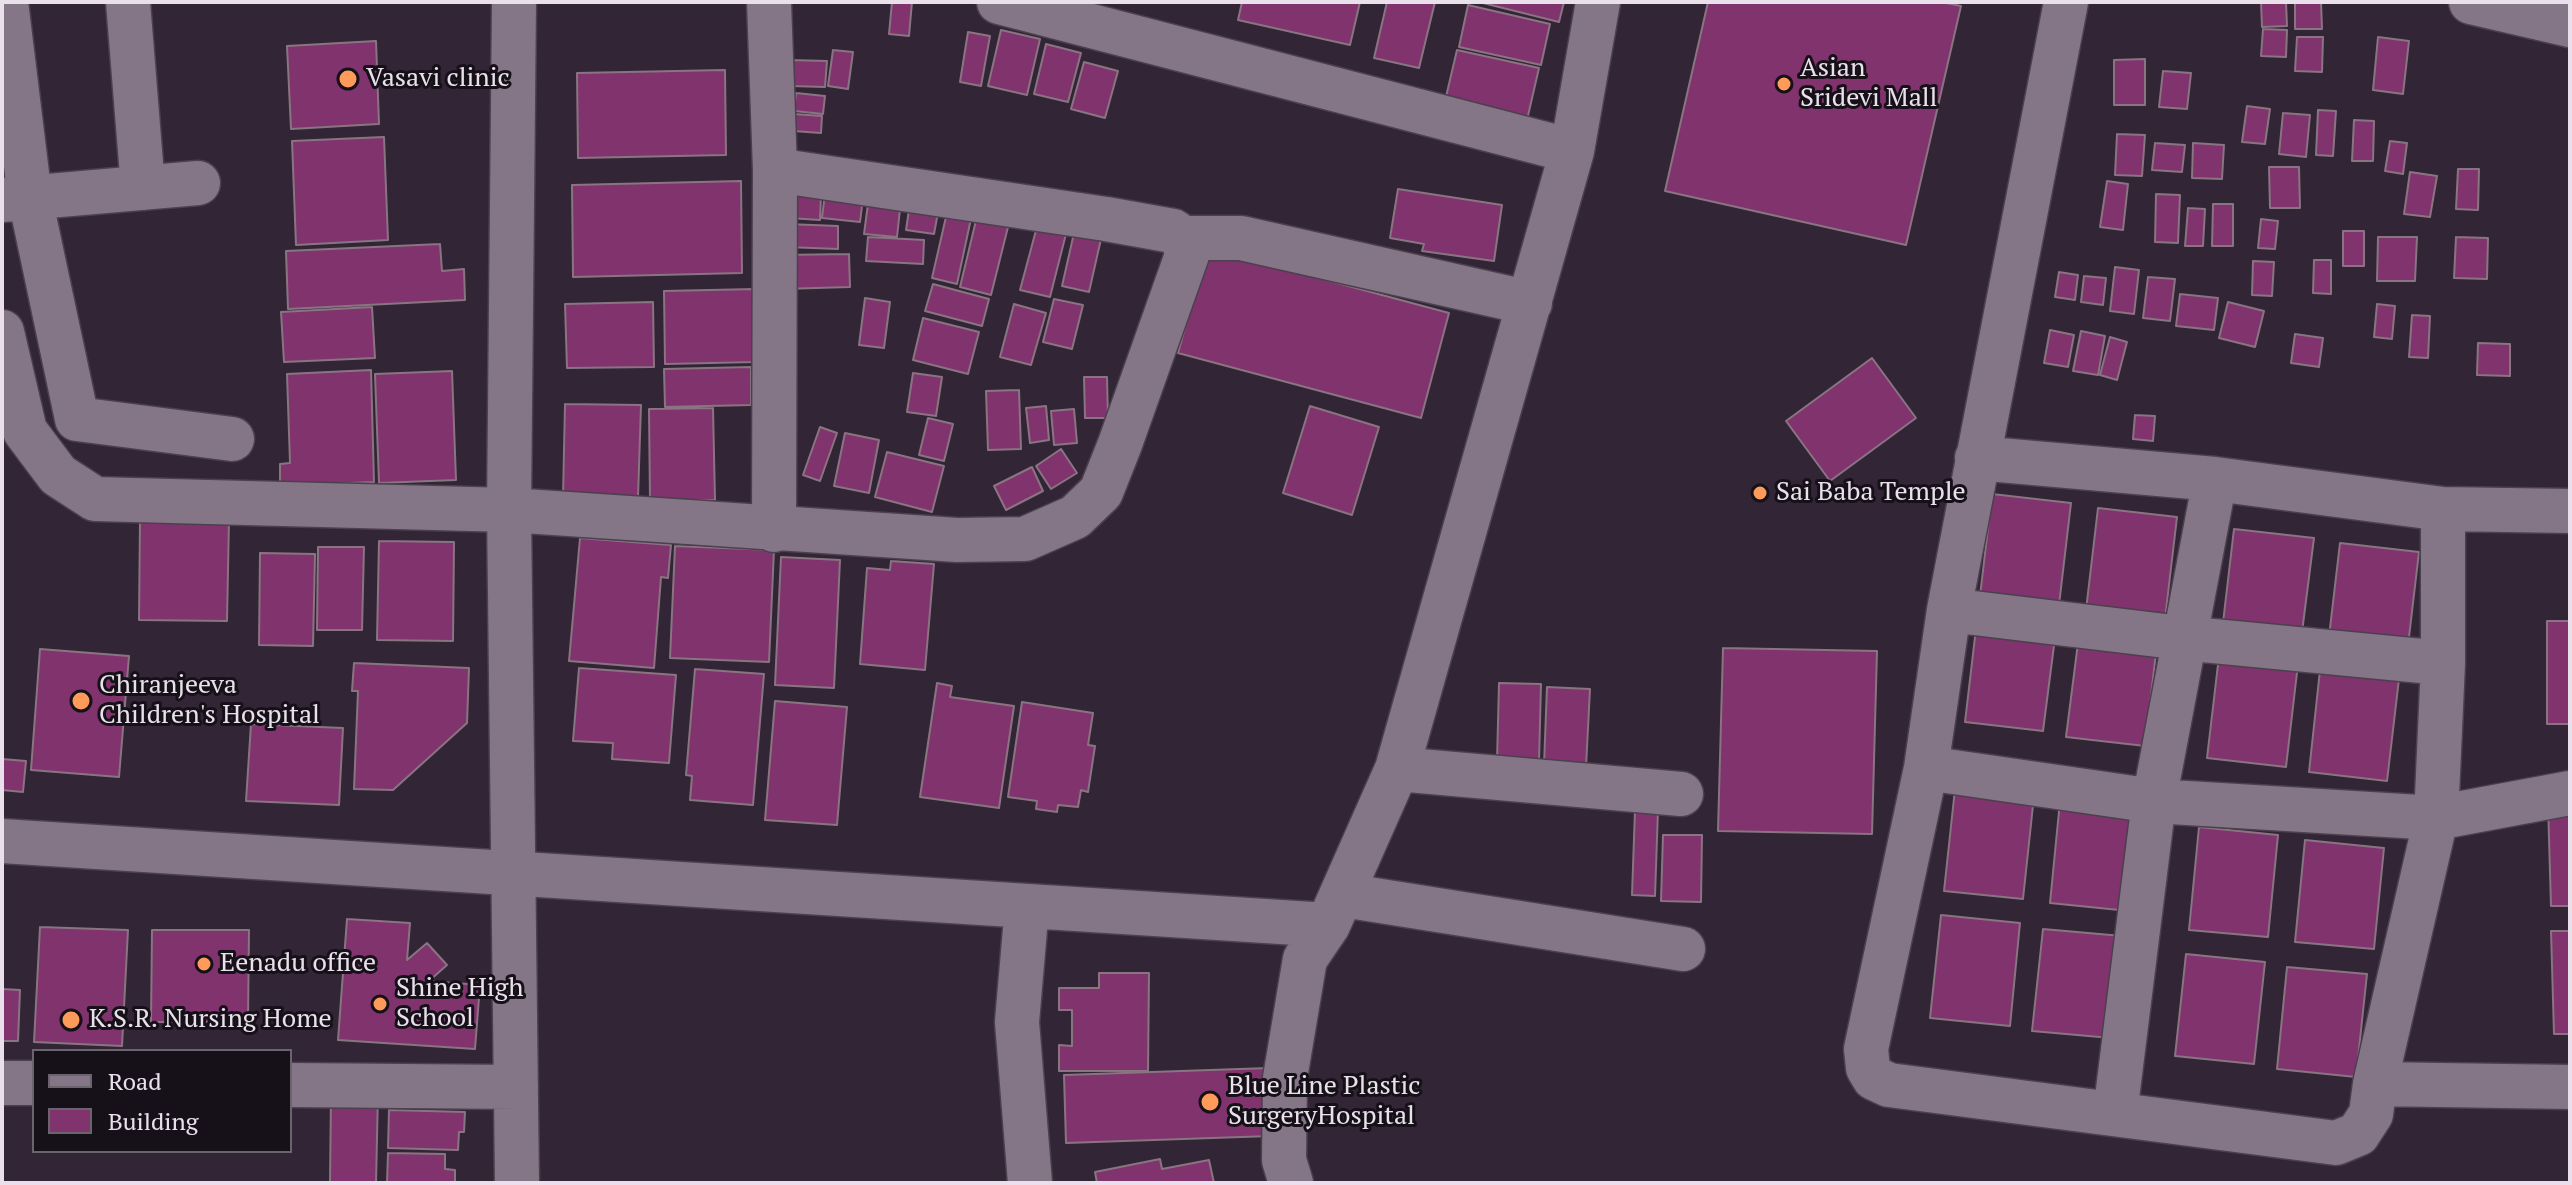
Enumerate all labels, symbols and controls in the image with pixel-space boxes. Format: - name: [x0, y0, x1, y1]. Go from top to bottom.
- place label: Asian Sridevi Mall: [1800, 53, 1937, 114]
- place label: Vasavi clinic: [366, 63, 510, 95]
- marker: Vasavi clinic: [337, 68, 359, 90]
- marker: Asian Sridevi Mall: [1775, 75, 1793, 93]
- place label: Sai Baba Temple: [1776, 477, 1966, 509]
- marker: Sai Baba Temple: [1751, 484, 1769, 502]
- place label: Chiranjeeva Children's Hospital: [99, 670, 320, 732]
- marker: Chiranjeeva Children's Hospital: [70, 690, 92, 712]
- place label: Eenadu office: [220, 948, 376, 980]
- marker: Eenadu office: [195, 955, 213, 973]
- place label: Shine High School: [396, 973, 524, 1034]
- marker: Shine High School: [371, 995, 389, 1013]
- place label: K.S.R. Nursing Home: [89, 1004, 332, 1036]
- marker: K.S.R. Nursing Home: [60, 1009, 82, 1031]
- legend: [32, 1049, 292, 1153]
- text: Road: [108, 1065, 162, 1097]
- place label: Blue Line Plastic SurgeryHospital: [1228, 1071, 1420, 1132]
- marker: Blue Line Plastic SurgeryHospital: [1199, 1091, 1221, 1113]
- text: Building: [108, 1105, 198, 1137]

